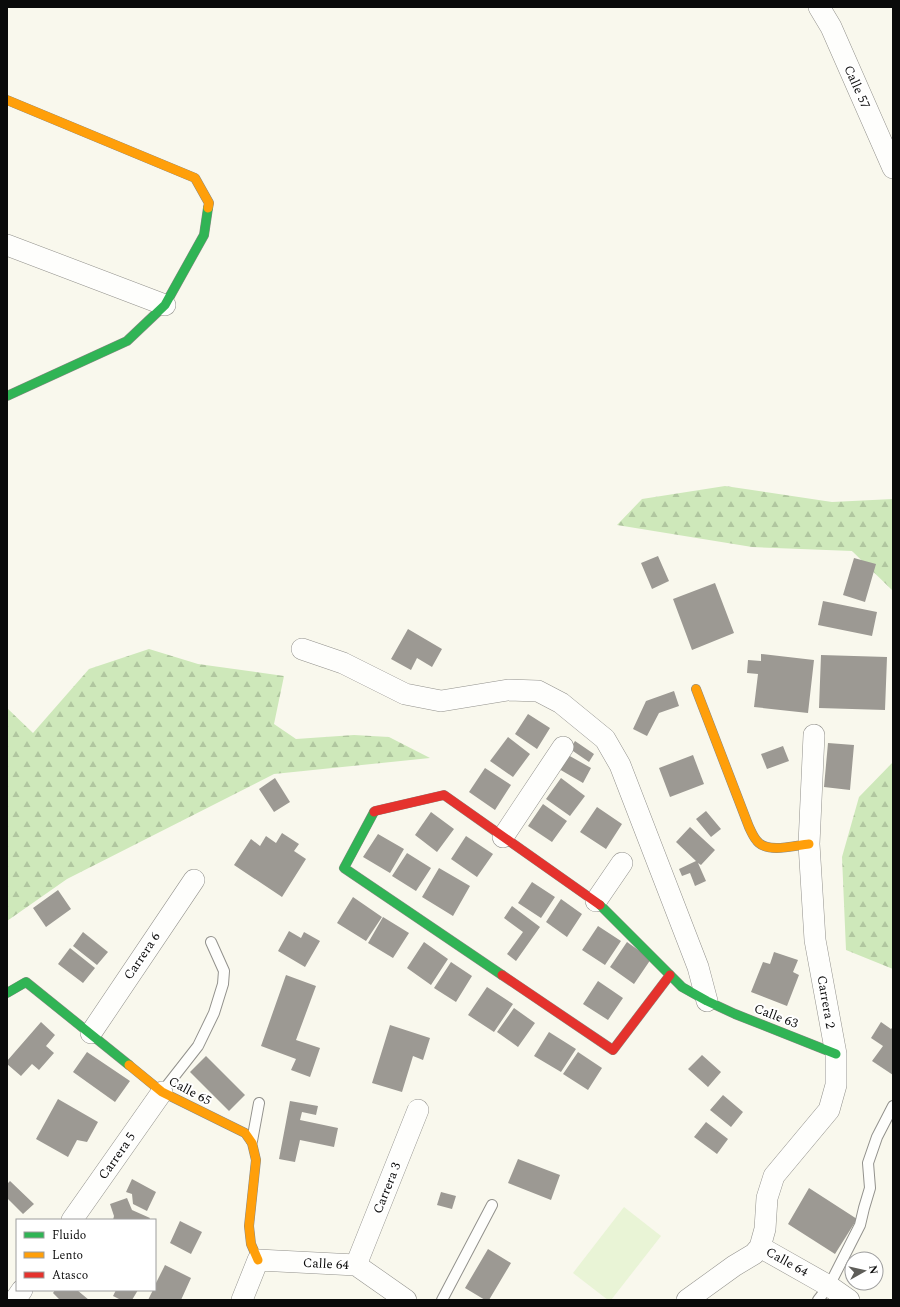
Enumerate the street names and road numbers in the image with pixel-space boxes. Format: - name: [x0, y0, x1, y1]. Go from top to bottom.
- street label: Calle 57: [839, 62, 875, 112]
- street label: Carrera 6: [119, 928, 166, 984]
- street label: Carrera 2: [811, 974, 841, 1030]
- street label: Calle 63: [751, 998, 801, 1034]
- street label: Calle 65: [165, 1071, 215, 1111]
- street label: Carrera 5: [93, 1128, 141, 1184]
- street label: Carrera 3: [368, 1159, 407, 1217]
- street label: Calle 64: [762, 1242, 812, 1282]
- street label: Calle 64: [303, 1253, 350, 1275]

